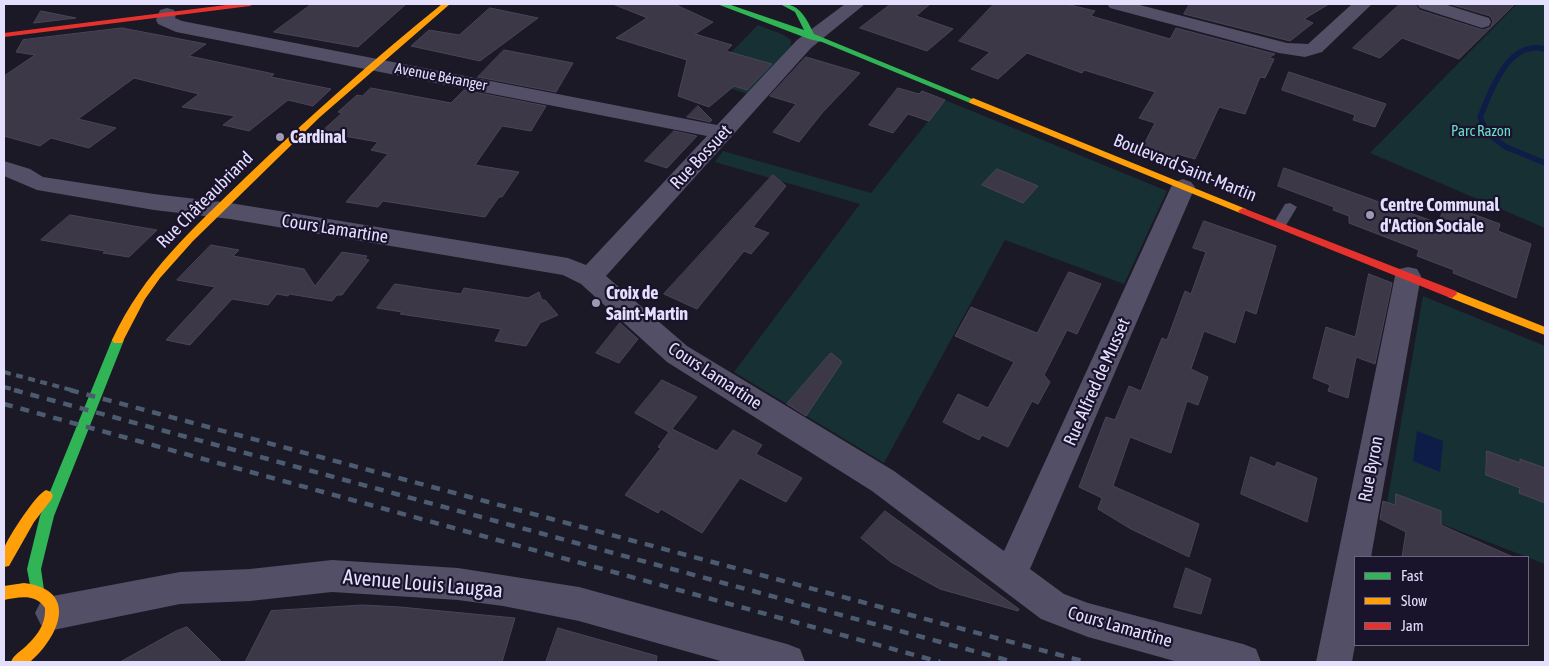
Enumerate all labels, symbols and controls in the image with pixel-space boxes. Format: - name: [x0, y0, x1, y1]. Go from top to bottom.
- street label: Avenue Béranger: [394, 59, 488, 95]
- street label: Rue Bossuet: [666, 120, 736, 194]
- park label: Parc Razon: [1451, 122, 1511, 140]
- place label: Cardinal: [290, 126, 346, 148]
- street label: Boulevard Saint-Martin: [1110, 129, 1260, 207]
- marker: Cardinal: [274, 131, 286, 143]
- street label: Rue Châteaubriand: [152, 147, 258, 253]
- place label: Centre Communal d'Action Sociale: [1380, 194, 1499, 236]
- marker: Centre Communal d'Action Sociale: [1364, 209, 1376, 221]
- street label: Cours Lamartine: [280, 210, 390, 248]
- place label: Croix de Saint-Martin: [606, 282, 688, 324]
- marker: Croix de Saint-Martin: [590, 297, 602, 309]
- street label: Rue Alfred de Musset: [1059, 315, 1135, 449]
- street label: Cours Lamartine: [664, 338, 766, 414]
- street label: Rue Byron: [1354, 434, 1388, 504]
- legend: [1354, 556, 1529, 646]
- street label: Avenue Louis Laugaa: [342, 564, 504, 604]
- text: Fast: [1401, 567, 1423, 584]
- text: Slow: [1401, 592, 1427, 609]
- street label: Cours Lamartine: [1065, 602, 1175, 652]
- text: Jam: [1401, 617, 1424, 634]

